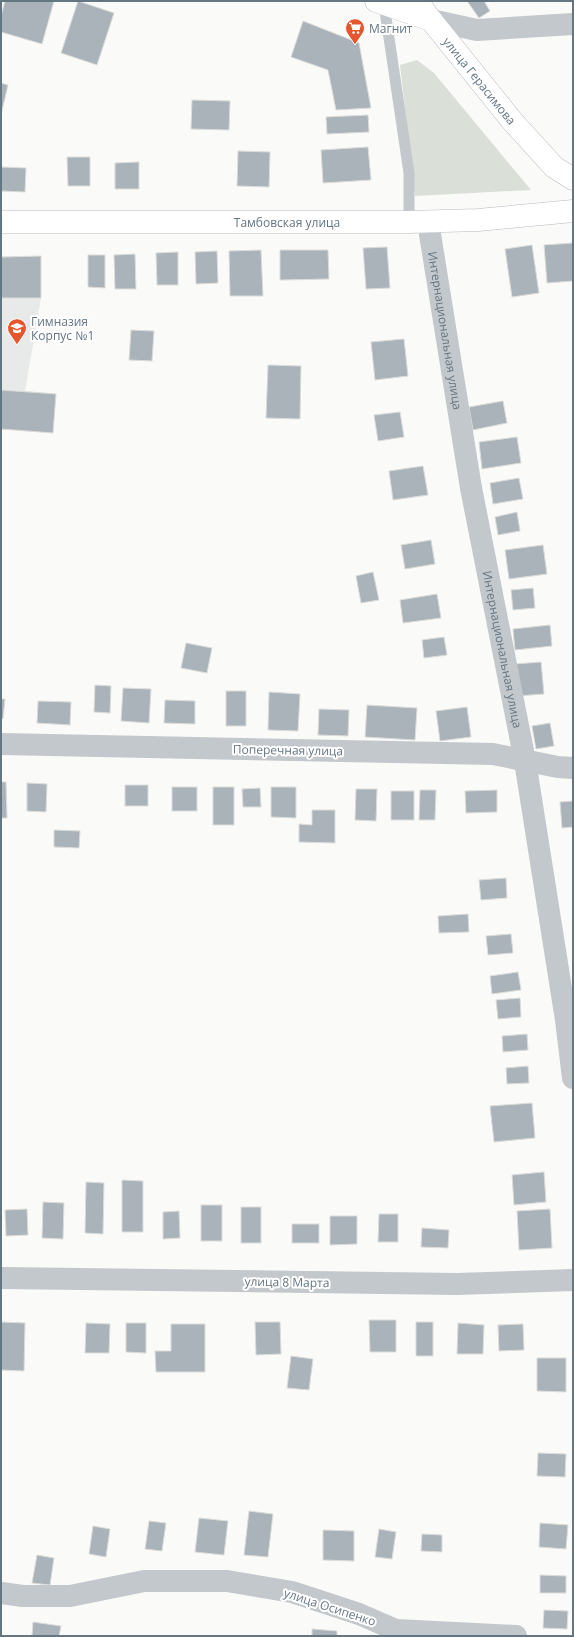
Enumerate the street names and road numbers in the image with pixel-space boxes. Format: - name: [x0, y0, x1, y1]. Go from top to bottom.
- street label: улица Герасимова: [439, 33, 520, 128]
- street label: Тамбовская улица: [234, 214, 340, 231]
- street label: Интернациональная улица: [424, 250, 467, 411]
- street label: Интернациональная улица: [479, 569, 527, 730]
- street label: Поперечная улица: [233, 741, 343, 759]
- street label: улица 8 Марта: [244, 1273, 330, 1291]
- street label: улица Осипенко: [282, 1584, 378, 1630]

